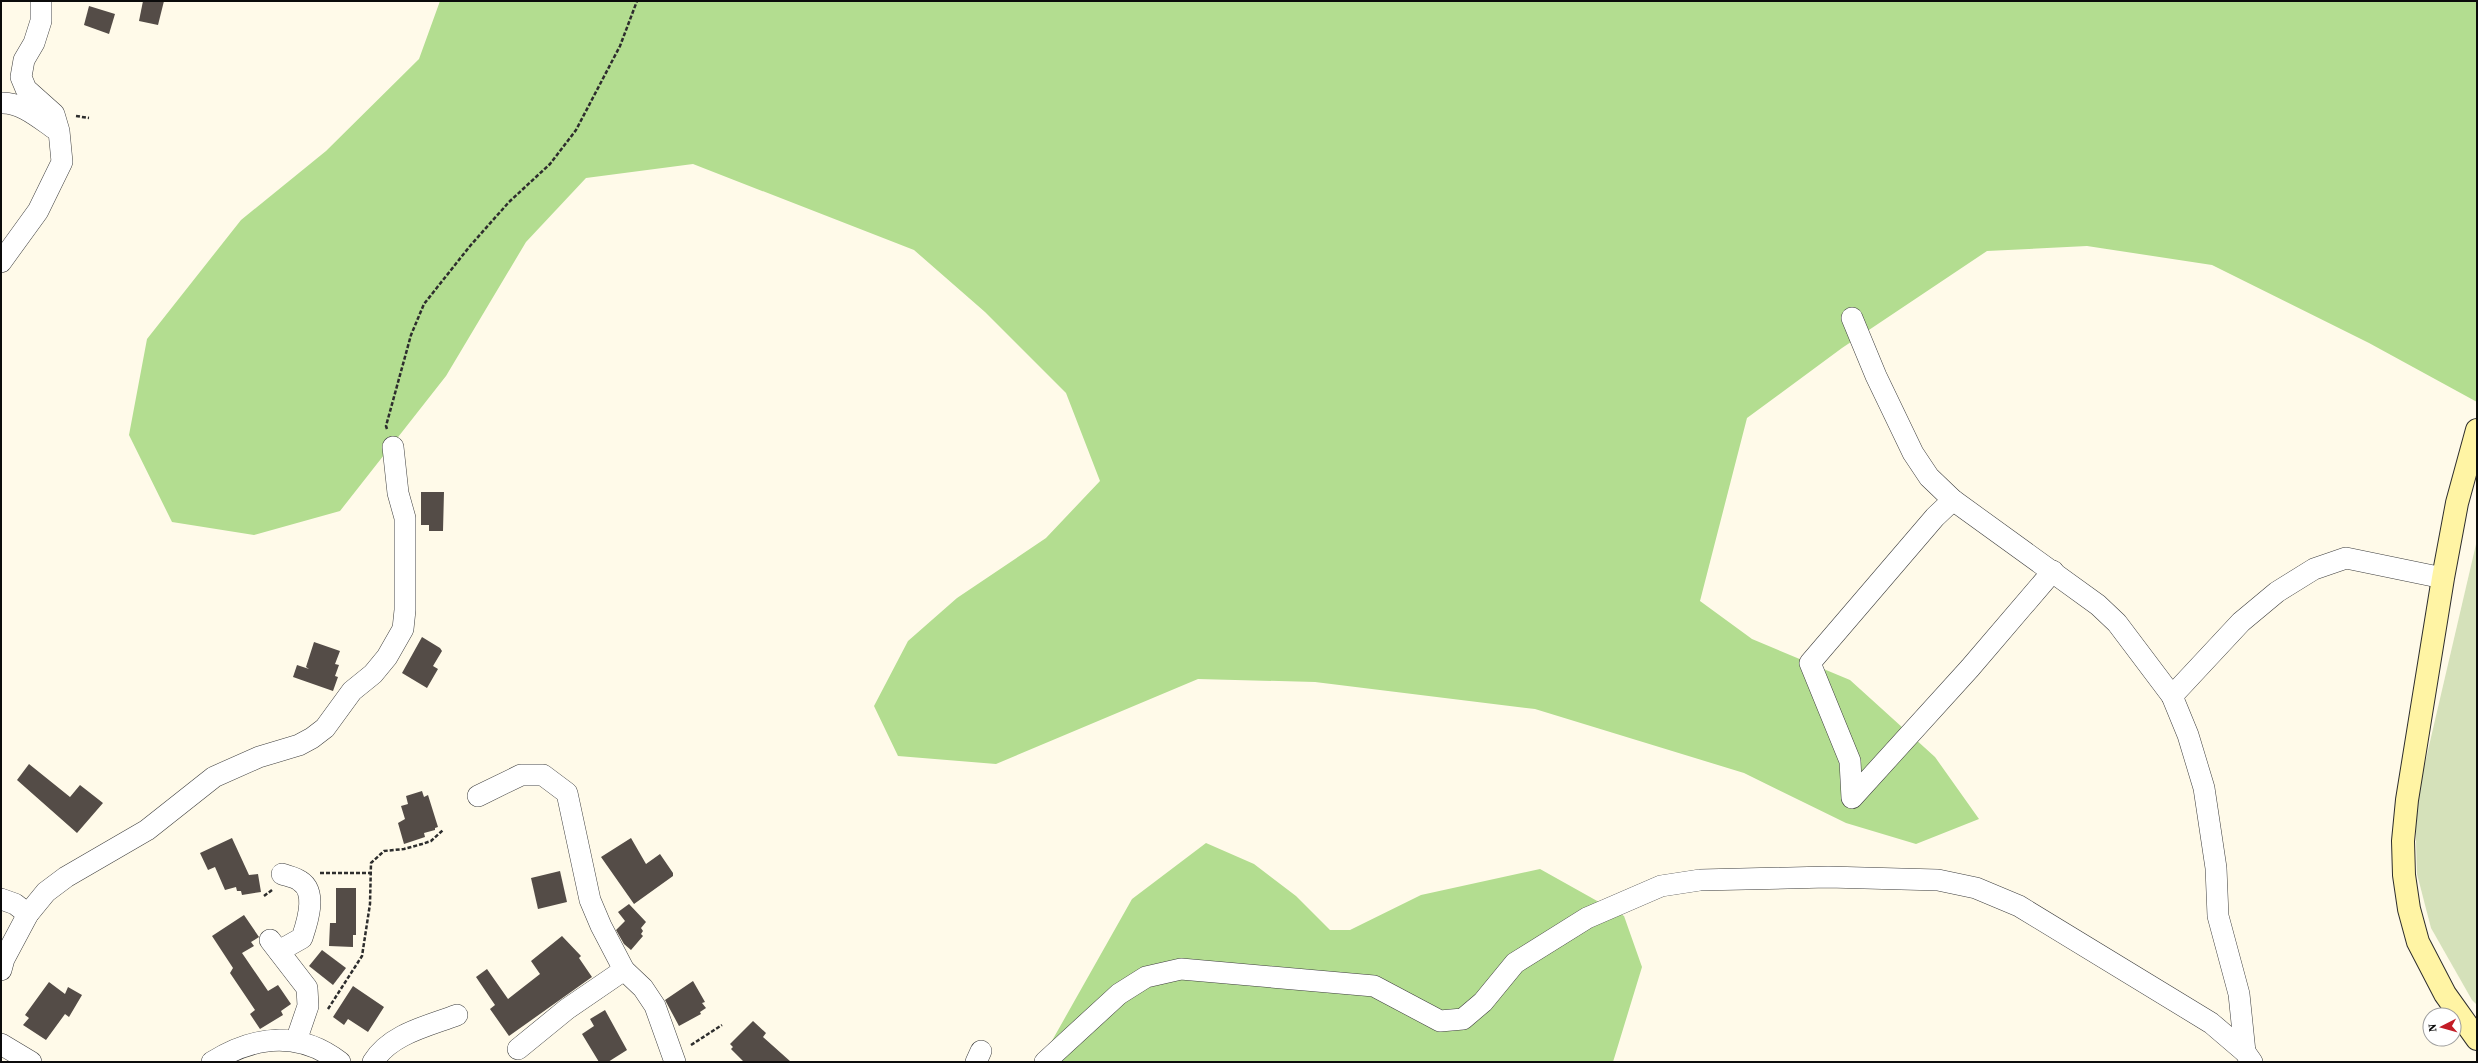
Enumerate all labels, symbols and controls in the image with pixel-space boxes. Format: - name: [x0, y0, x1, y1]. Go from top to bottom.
- north arrow: [2422, 1007, 2462, 1047]
- text: N: [2425, 1023, 2440, 1033]

